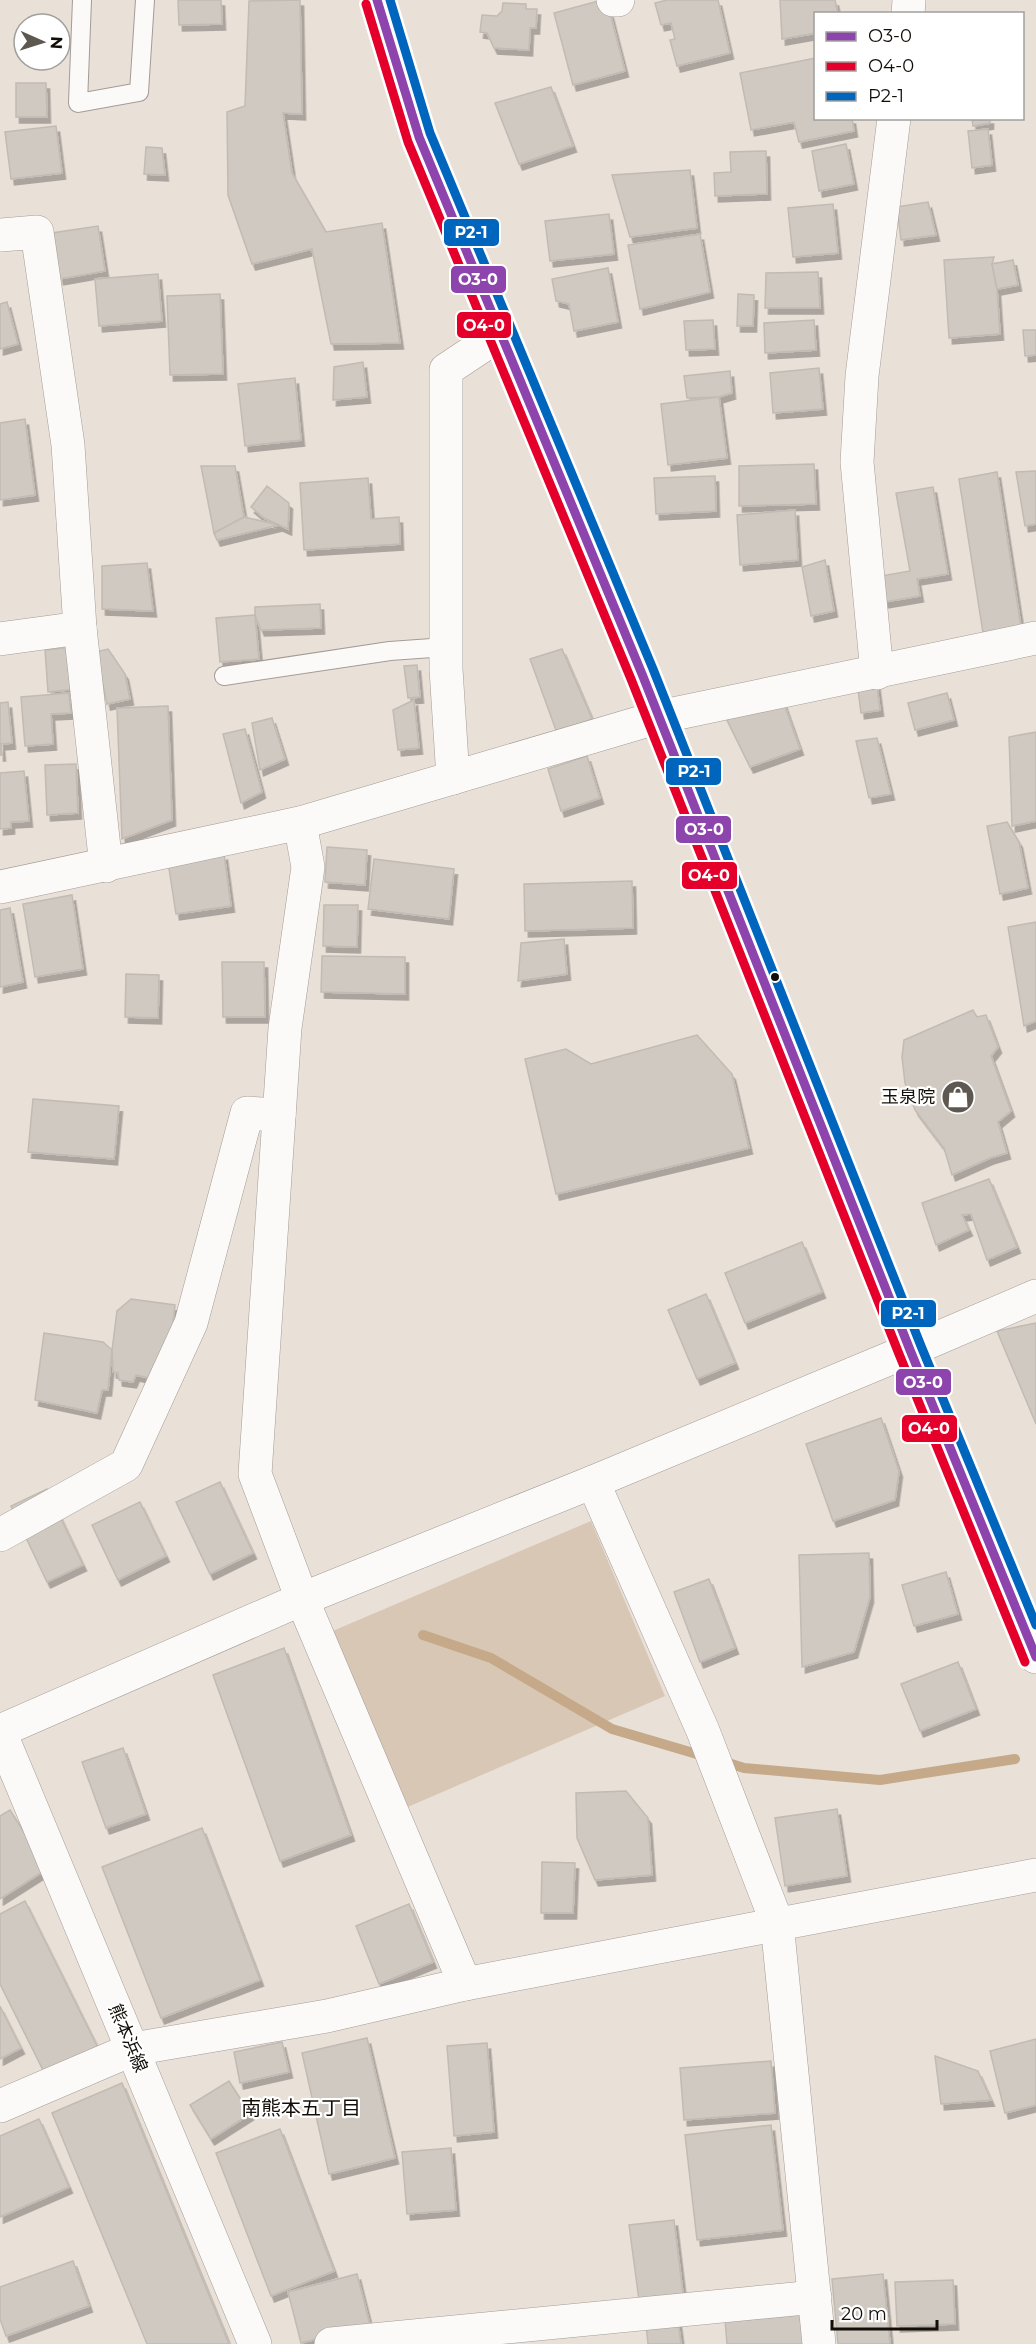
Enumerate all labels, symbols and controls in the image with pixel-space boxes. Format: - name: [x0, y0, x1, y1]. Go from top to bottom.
- north arrow: [12, 12, 72, 72]
- legend: [814, 12, 1024, 120]
- text: O3-0: [868, 25, 912, 47]
- text: N: [47, 36, 66, 50]
- text: O4-0: [868, 55, 914, 77]
- text: P2-1: [868, 85, 904, 107]
- line badge: P2-1: [443, 218, 500, 247]
- text: P2-1: [454, 223, 488, 242]
- line badge: O3-0: [450, 265, 507, 294]
- text: O3-0: [458, 270, 498, 289]
- line badge: O4-0: [456, 311, 512, 339]
- text: O4-0: [463, 316, 505, 335]
- line badge: P2-1: [665, 757, 722, 786]
- text: P2-1: [677, 762, 711, 781]
- line badge: O3-0: [675, 815, 732, 844]
- text: O3-0: [684, 820, 724, 839]
- line badge: O4-0: [681, 861, 738, 890]
- text: O4-0: [688, 866, 730, 885]
- unlabelled marker: [769, 971, 781, 983]
- shop icon: 玉泉院: [940, 1079, 976, 1115]
- place label: 玉泉院: [881, 1086, 935, 1108]
- line badge: P2-1: [880, 1299, 937, 1328]
- text: P2-1: [891, 1304, 925, 1323]
- line badge: O3-0: [895, 1368, 952, 1396]
- text: O3-0: [903, 1373, 943, 1392]
- line badge: O4-0: [901, 1414, 958, 1443]
- text: O4-0: [908, 1419, 950, 1438]
- street label: 熊本浜線: [104, 2001, 152, 2075]
- district label: 南熊本五丁目: [241, 2096, 361, 2120]
- scale bar: [832, 2293, 937, 2331]
- text: 20 m: [841, 2303, 887, 2325]

